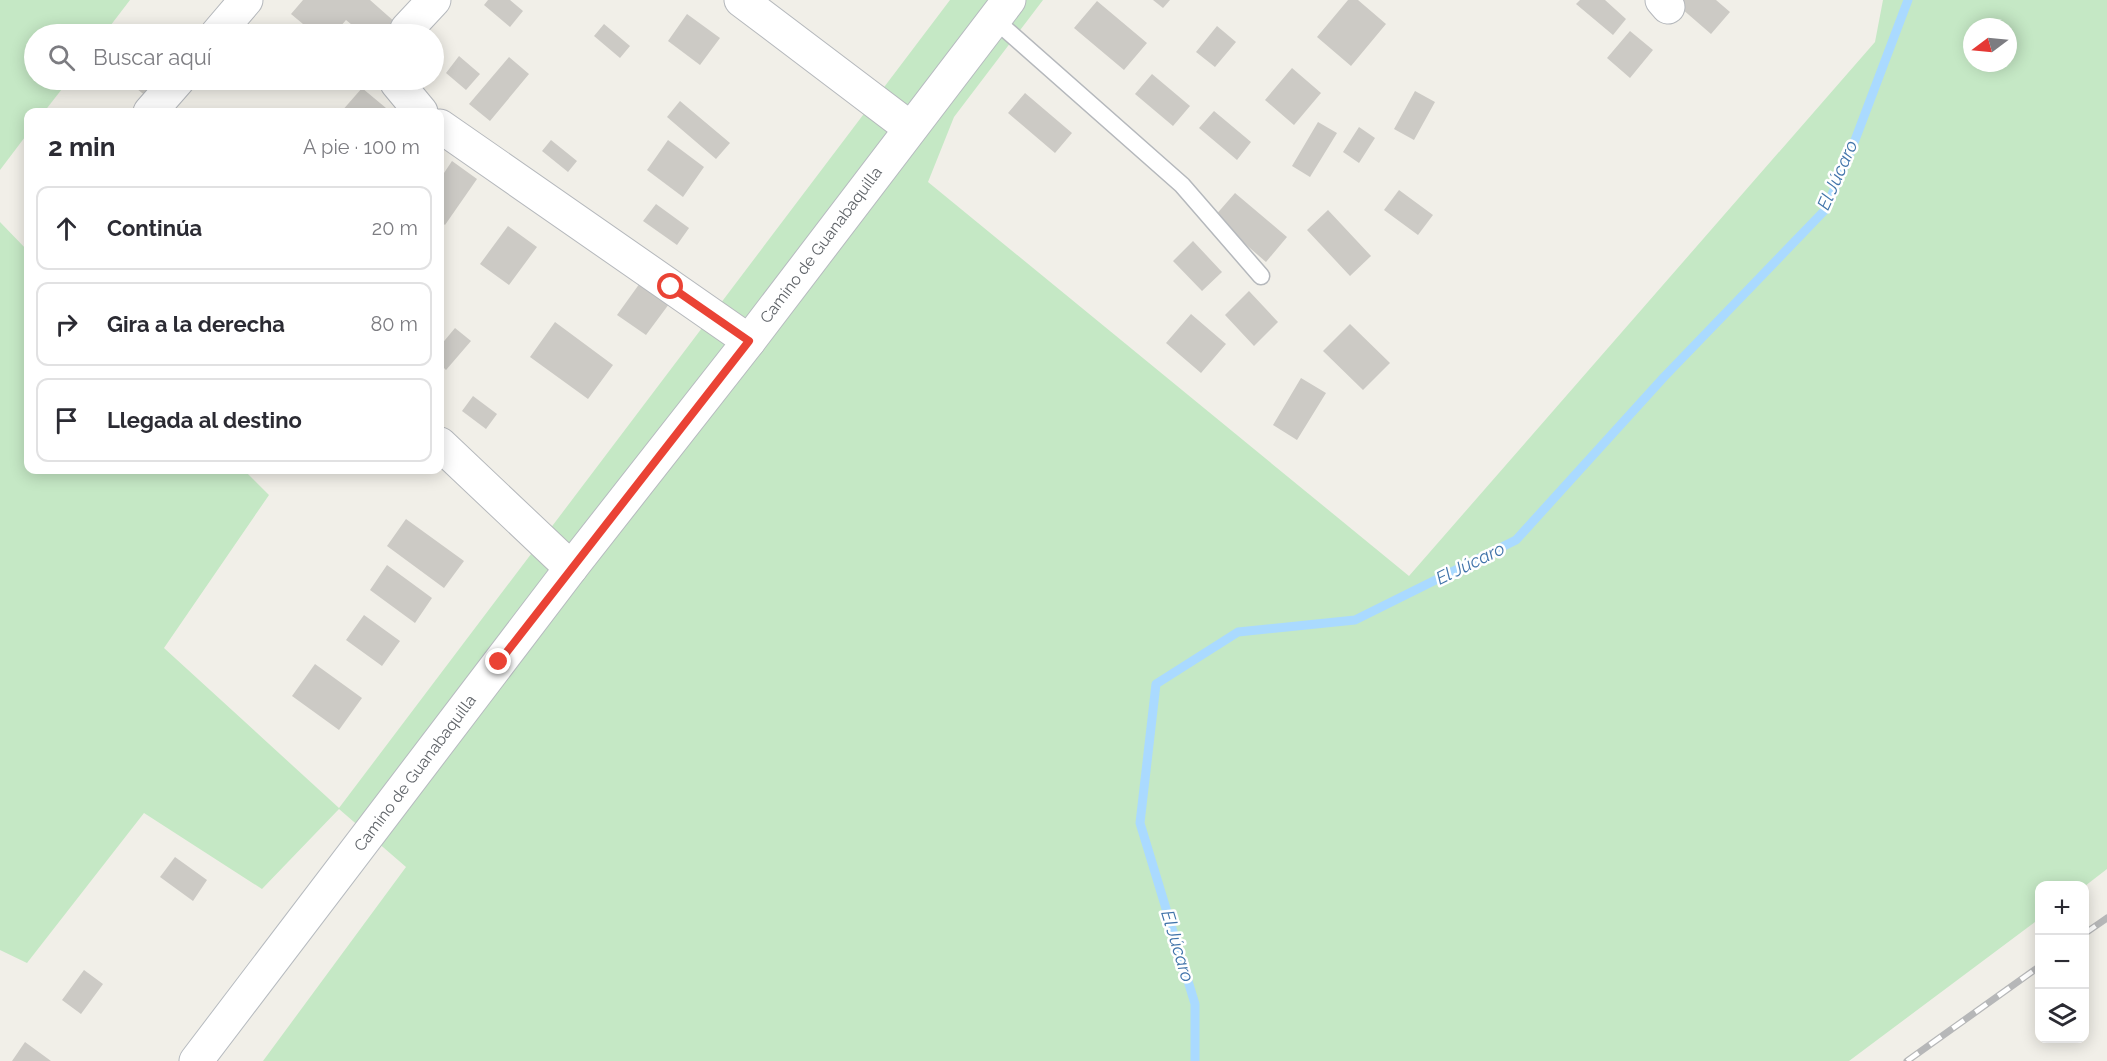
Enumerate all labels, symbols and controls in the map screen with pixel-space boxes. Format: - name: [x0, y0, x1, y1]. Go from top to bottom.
- north arrow: [1963, 18, 2017, 72]
- search box: [24, 24, 444, 90]
- icon: search: [45, 41, 78, 74]
- text: Buscar aquí: [93, 44, 212, 70]
- text: 2 min: [48, 132, 115, 162]
- text: A pie · 100 m: [303, 135, 420, 159]
- water label: El Júcaro: [1812, 137, 1862, 213]
- street label: Camino de Guanabaquilla: [756, 163, 886, 327]
- icon: ahead: [50, 212, 83, 245]
- text: Continúa: [107, 215, 202, 241]
- text: 20 m: [372, 216, 418, 240]
- route start: [657, 273, 683, 299]
- icon: right: [50, 308, 83, 341]
- text: Gira a la derecha: [107, 311, 285, 337]
- text: 80 m: [370, 312, 418, 336]
- icon: arrive: [50, 404, 83, 437]
- text: Llegada al destino: [107, 407, 302, 433]
- water label: El Júcaro: [1432, 537, 1508, 589]
- route end: [485, 648, 511, 674]
- street label: Camino de Guanabaquilla: [350, 691, 480, 855]
- map controls: [2035, 881, 2089, 1043]
- button: +: [2035, 881, 2089, 935]
- water label: El Júcaro: [1157, 908, 1199, 984]
- button: −: [2035, 935, 2089, 989]
- button: layers: [2035, 989, 2089, 1043]

